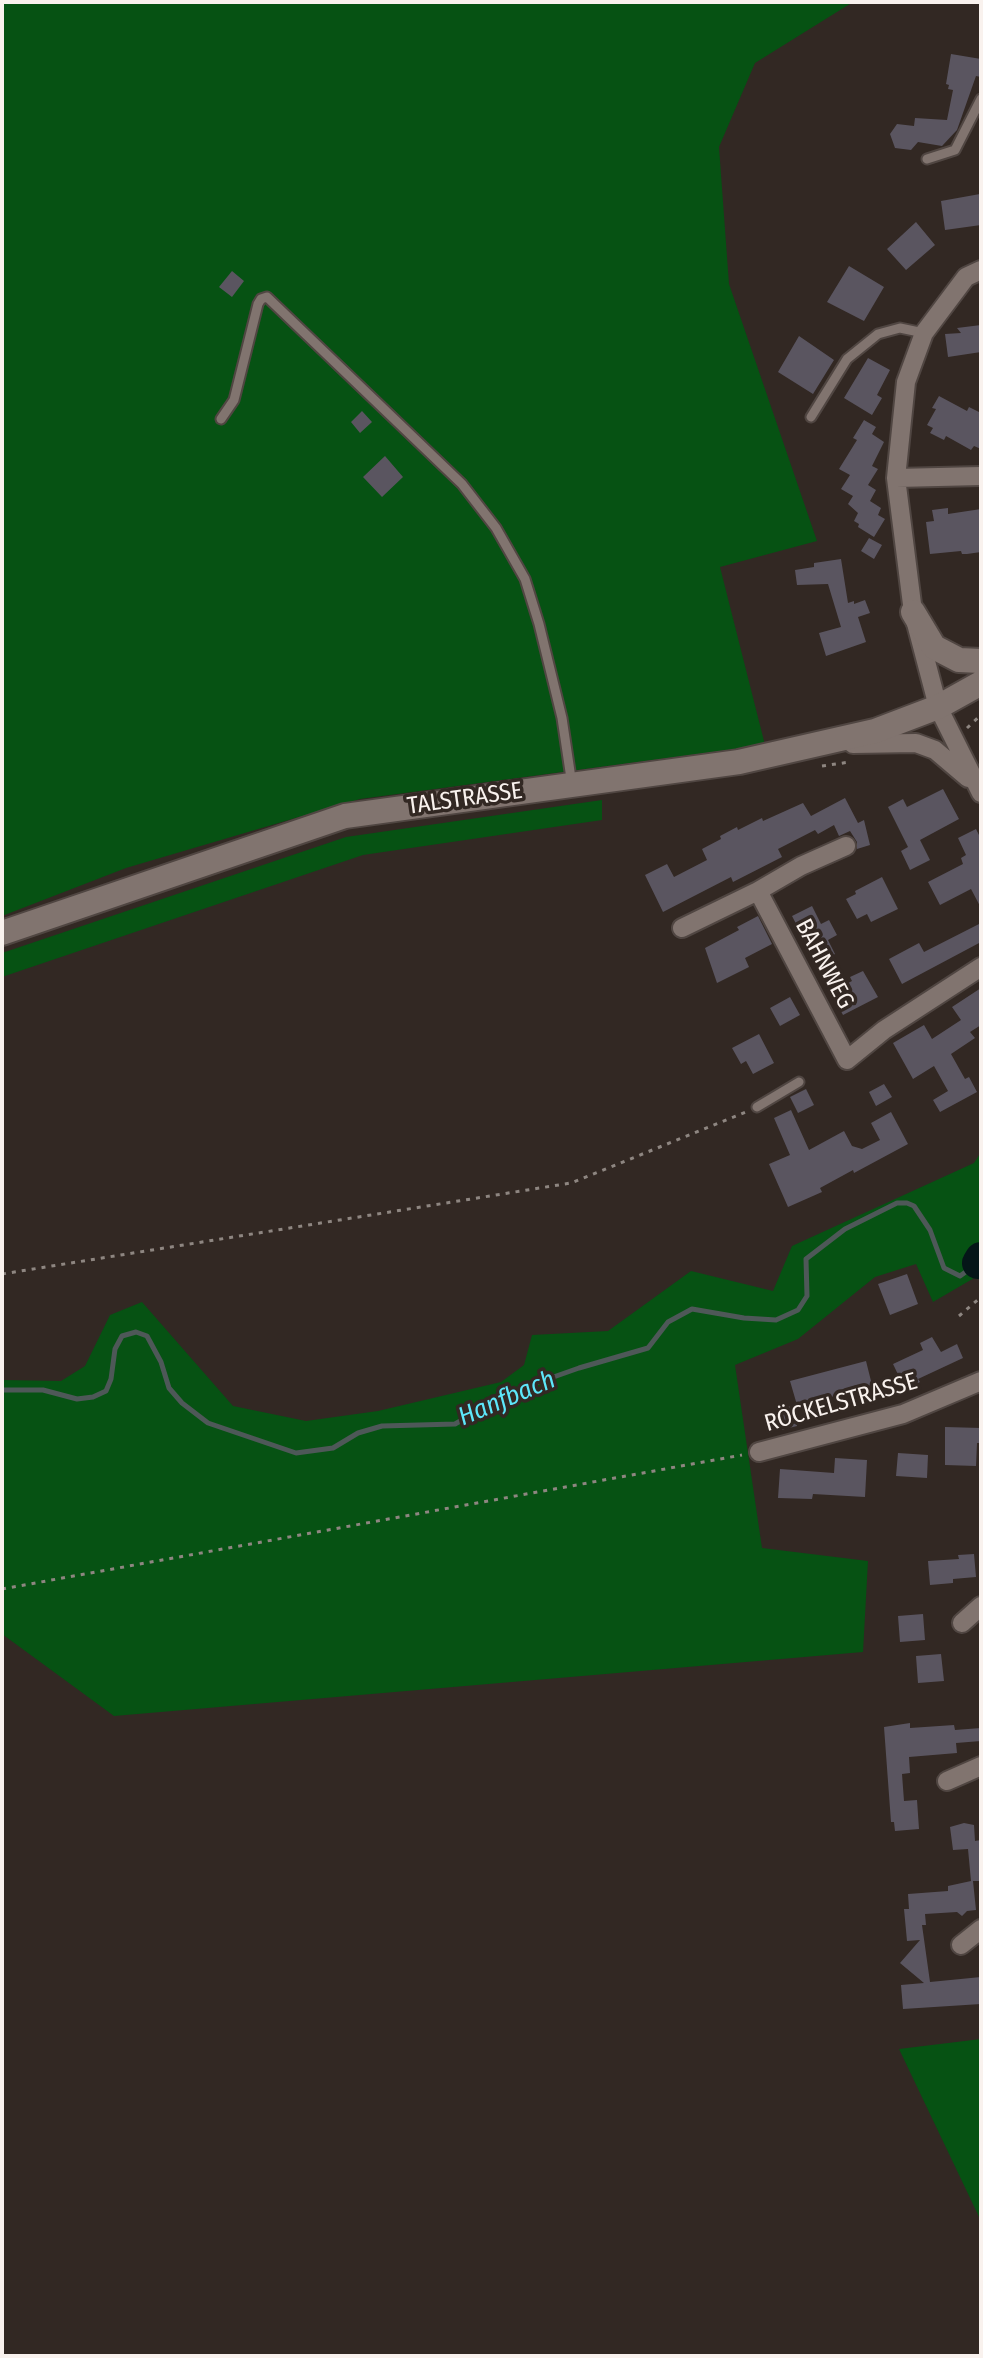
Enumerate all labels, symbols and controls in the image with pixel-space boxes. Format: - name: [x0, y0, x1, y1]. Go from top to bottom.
- street label: TALSTRASSE: [406, 777, 524, 821]
- street label: BAHNWEG: [788, 914, 860, 1014]
- water label: Hanfbach: [454, 1365, 560, 1433]
- street label: RÖCKELSTRASSE: [761, 1367, 921, 1439]

